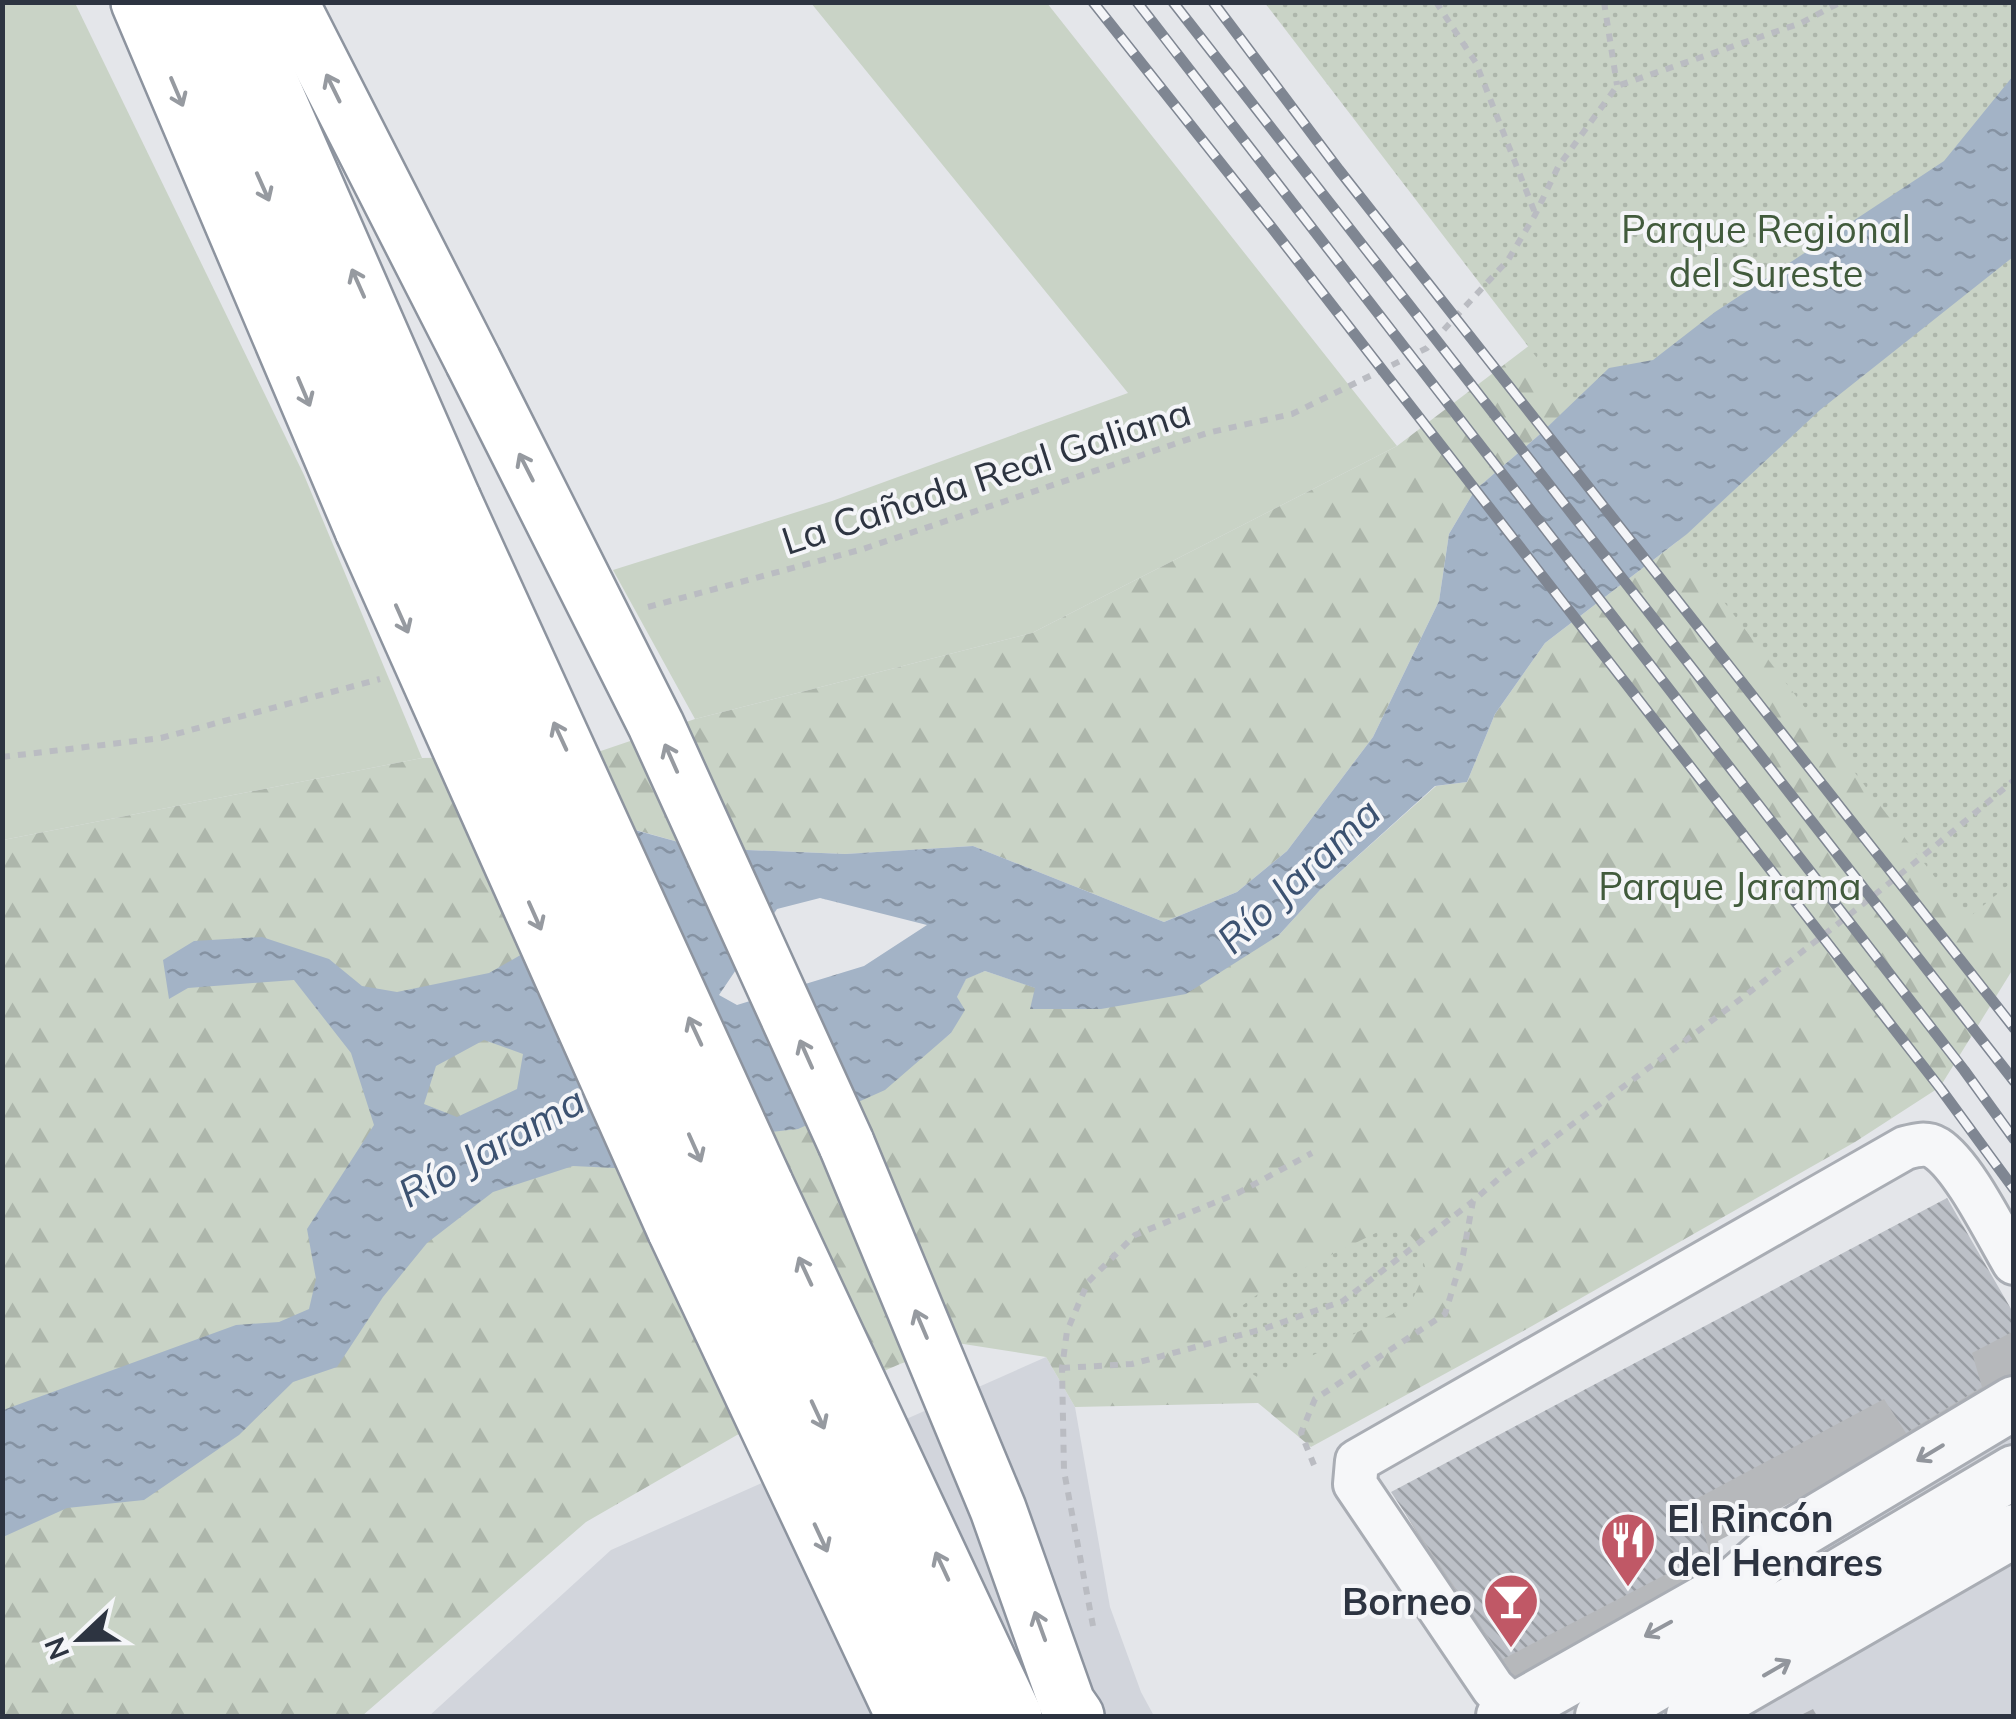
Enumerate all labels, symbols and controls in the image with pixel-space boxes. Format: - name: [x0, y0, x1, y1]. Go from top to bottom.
- one-way arrow: [322, 73, 341, 103]
- one-way arrow: [169, 76, 187, 107]
- one-way arrow: [254, 171, 273, 201]
- park label: Parque Regional del Sureste: [1621, 205, 1911, 297]
- one-way arrow: [347, 269, 366, 299]
- one-way arrow: [296, 376, 314, 406]
- street label: La Cañada Real Galiana: [776, 387, 1196, 565]
- one-way arrow: [516, 453, 535, 482]
- one-way arrow: [394, 603, 413, 633]
- one-way arrow: [550, 722, 569, 752]
- one-way arrow: [661, 744, 680, 774]
- water label: Río Jarama: [1206, 787, 1390, 963]
- park label: Parque Jarama: [1598, 862, 1862, 910]
- one-way arrow: [527, 900, 545, 931]
- one-way arrow: [685, 1017, 704, 1047]
- one-way arrow: [795, 1040, 814, 1070]
- water label: Río Jarama: [389, 1074, 593, 1218]
- one-way arrow: [687, 1132, 705, 1163]
- one-way arrow: [795, 1256, 813, 1286]
- one-way arrow: [911, 1309, 929, 1340]
- one-way arrow: [810, 1399, 829, 1429]
- one-way arrow: [1916, 1443, 1945, 1463]
- place label: El Rincón del Henares: [1667, 1494, 1883, 1586]
- restaurant icon: El Rincón del Henares: [1598, 1510, 1658, 1589]
- one-way arrow: [813, 1523, 832, 1553]
- one-way arrow: [931, 1551, 950, 1581]
- bar icon: Borneo: [1481, 1571, 1541, 1650]
- place label: Borneo: [1342, 1577, 1472, 1625]
- north arrow: [30, 1589, 130, 1689]
- one-way arrow: [1030, 1612, 1048, 1643]
- one-way arrow: [1643, 1619, 1673, 1639]
- text: N: [36, 1632, 77, 1665]
- one-way arrow: [1762, 1657, 1791, 1677]

